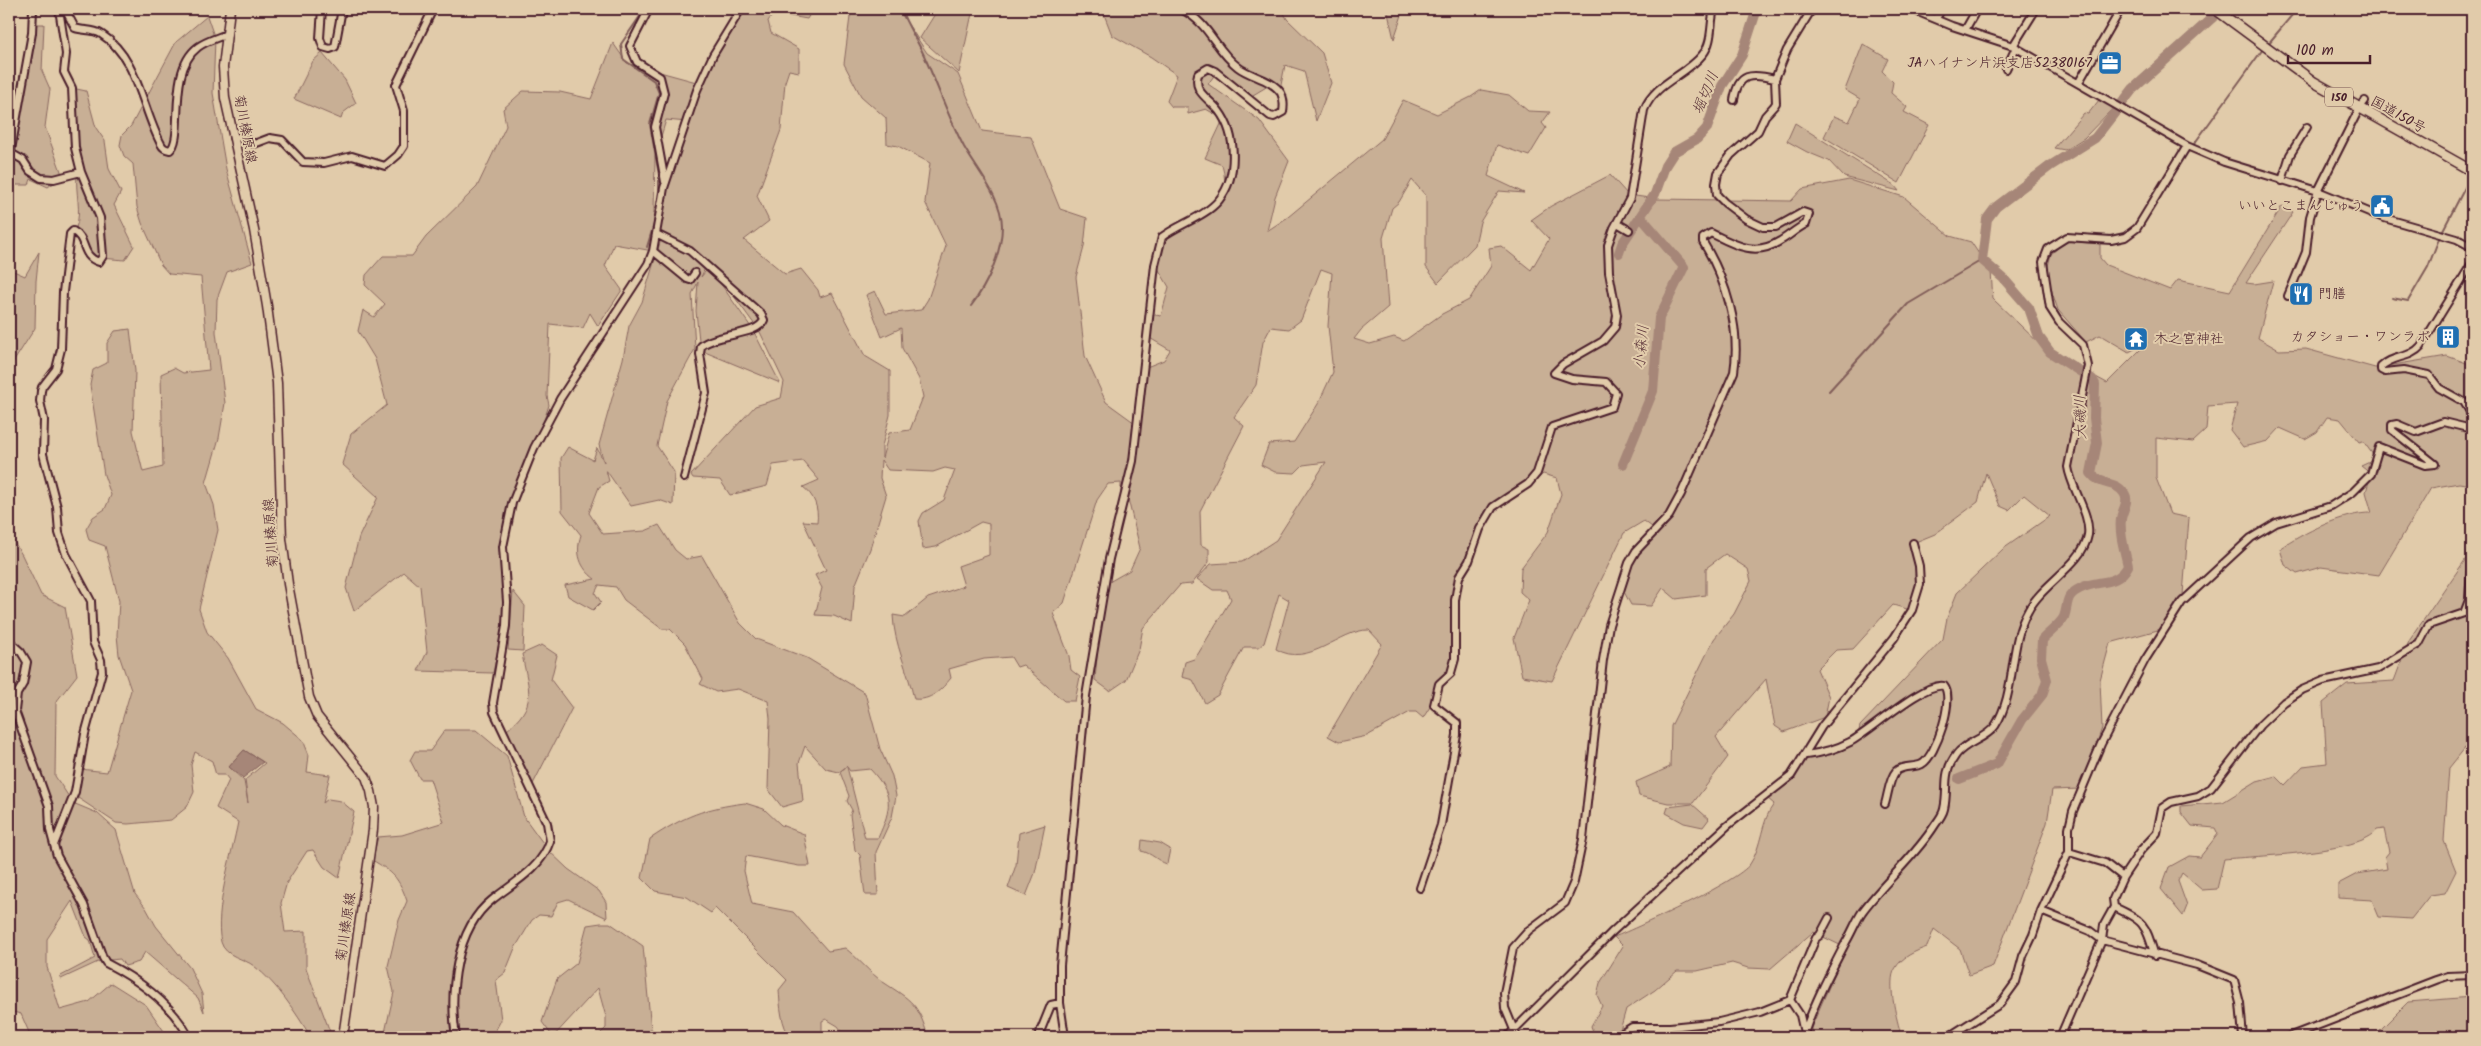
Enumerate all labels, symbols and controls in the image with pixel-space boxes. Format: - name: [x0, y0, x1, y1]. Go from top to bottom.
- scale bar: [2288, 32, 2371, 64]
- text: 100 m: [2296, 39, 2334, 63]
- office icon: JAハイナン片浜支店52380167: [2097, 50, 2123, 76]
- place label: JAハイナン片浜支店52380167: [1908, 52, 2093, 74]
- water label: 堀切川: [1686, 68, 1726, 118]
- road number: 150: [2325, 88, 2353, 106]
- street label: 国道150号: [2366, 91, 2430, 139]
- street label: 菊川榛原線: [228, 93, 262, 165]
- public building icon: いいとこまんじゅう: [2369, 193, 2395, 219]
- place label: いいとこまんじゅう: [2238, 195, 2364, 217]
- restaurant icon: 門膳: [2288, 281, 2314, 307]
- place label: 門膳: [2318, 283, 2346, 305]
- water label: 小森川: [1628, 324, 1656, 370]
- building icon: カタショー・ワンラボ: [2435, 324, 2461, 350]
- temple icon: 木之宮神社: [2123, 326, 2149, 352]
- place label: カタショー・ワンラボ: [2291, 326, 2430, 348]
- place label: 木之宮神社: [2154, 328, 2224, 350]
- water label: 大磯川: [2069, 394, 2093, 440]
- street label: 菊川榛原線: [258, 497, 284, 569]
- street label: 菊川榛原線: [330, 891, 362, 963]

